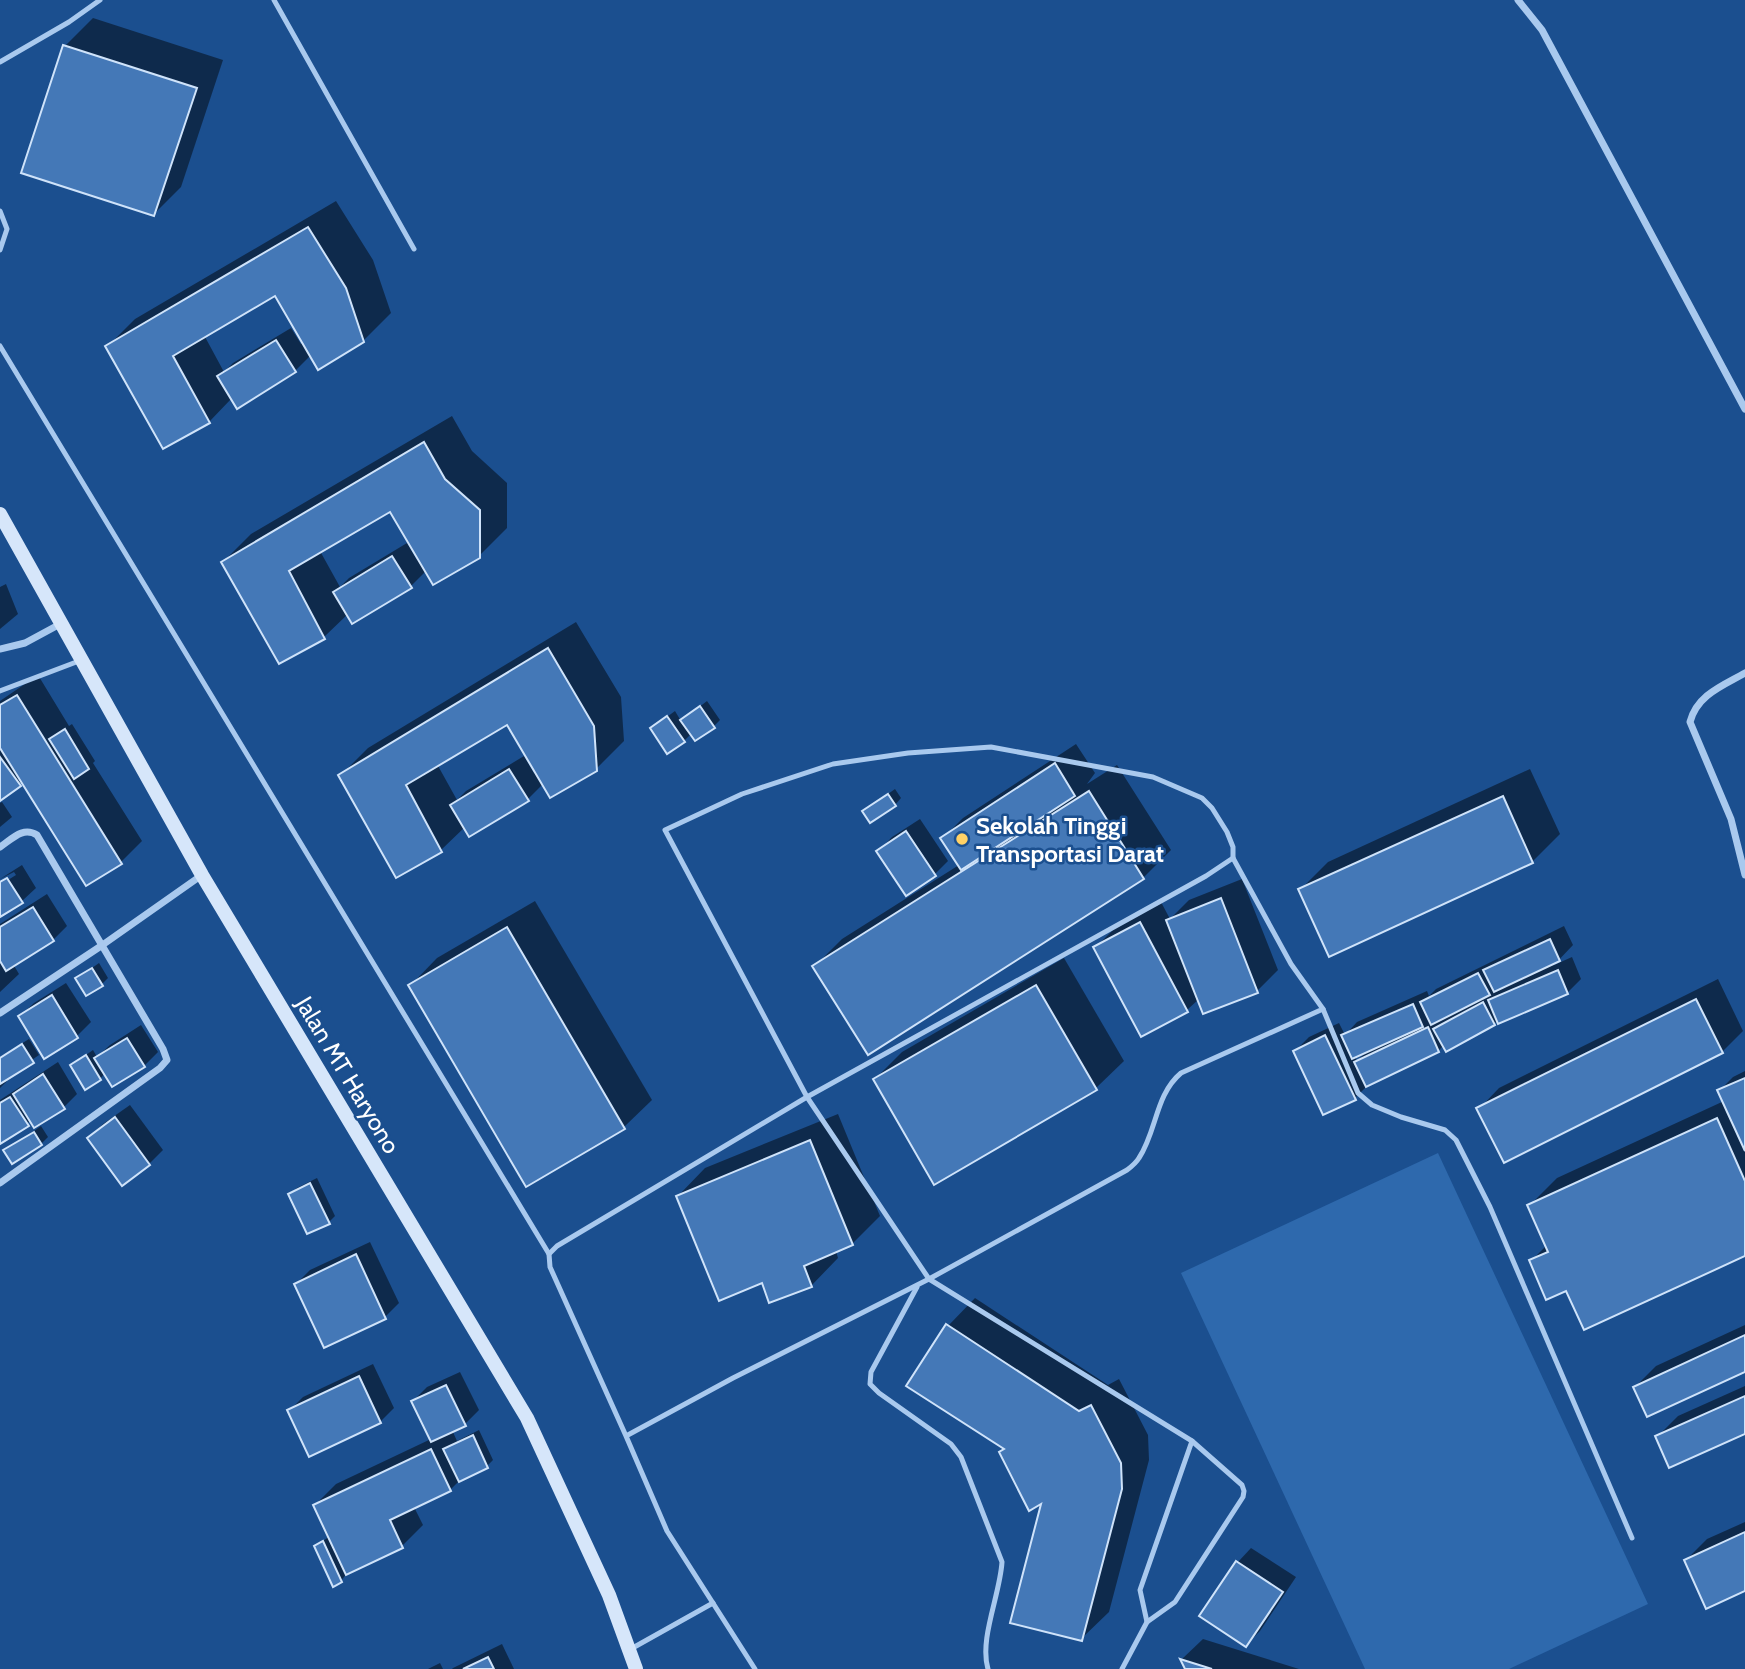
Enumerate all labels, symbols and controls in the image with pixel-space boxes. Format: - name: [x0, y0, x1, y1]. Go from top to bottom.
- place label: Sekolah Tinggi Transportasi Darat: [976, 811, 1164, 868]
- marker: Sekolah Tinggi Transportasi Darat: [954, 831, 970, 847]
- street label: Jalan MT Haryono: [289, 990, 406, 1159]

